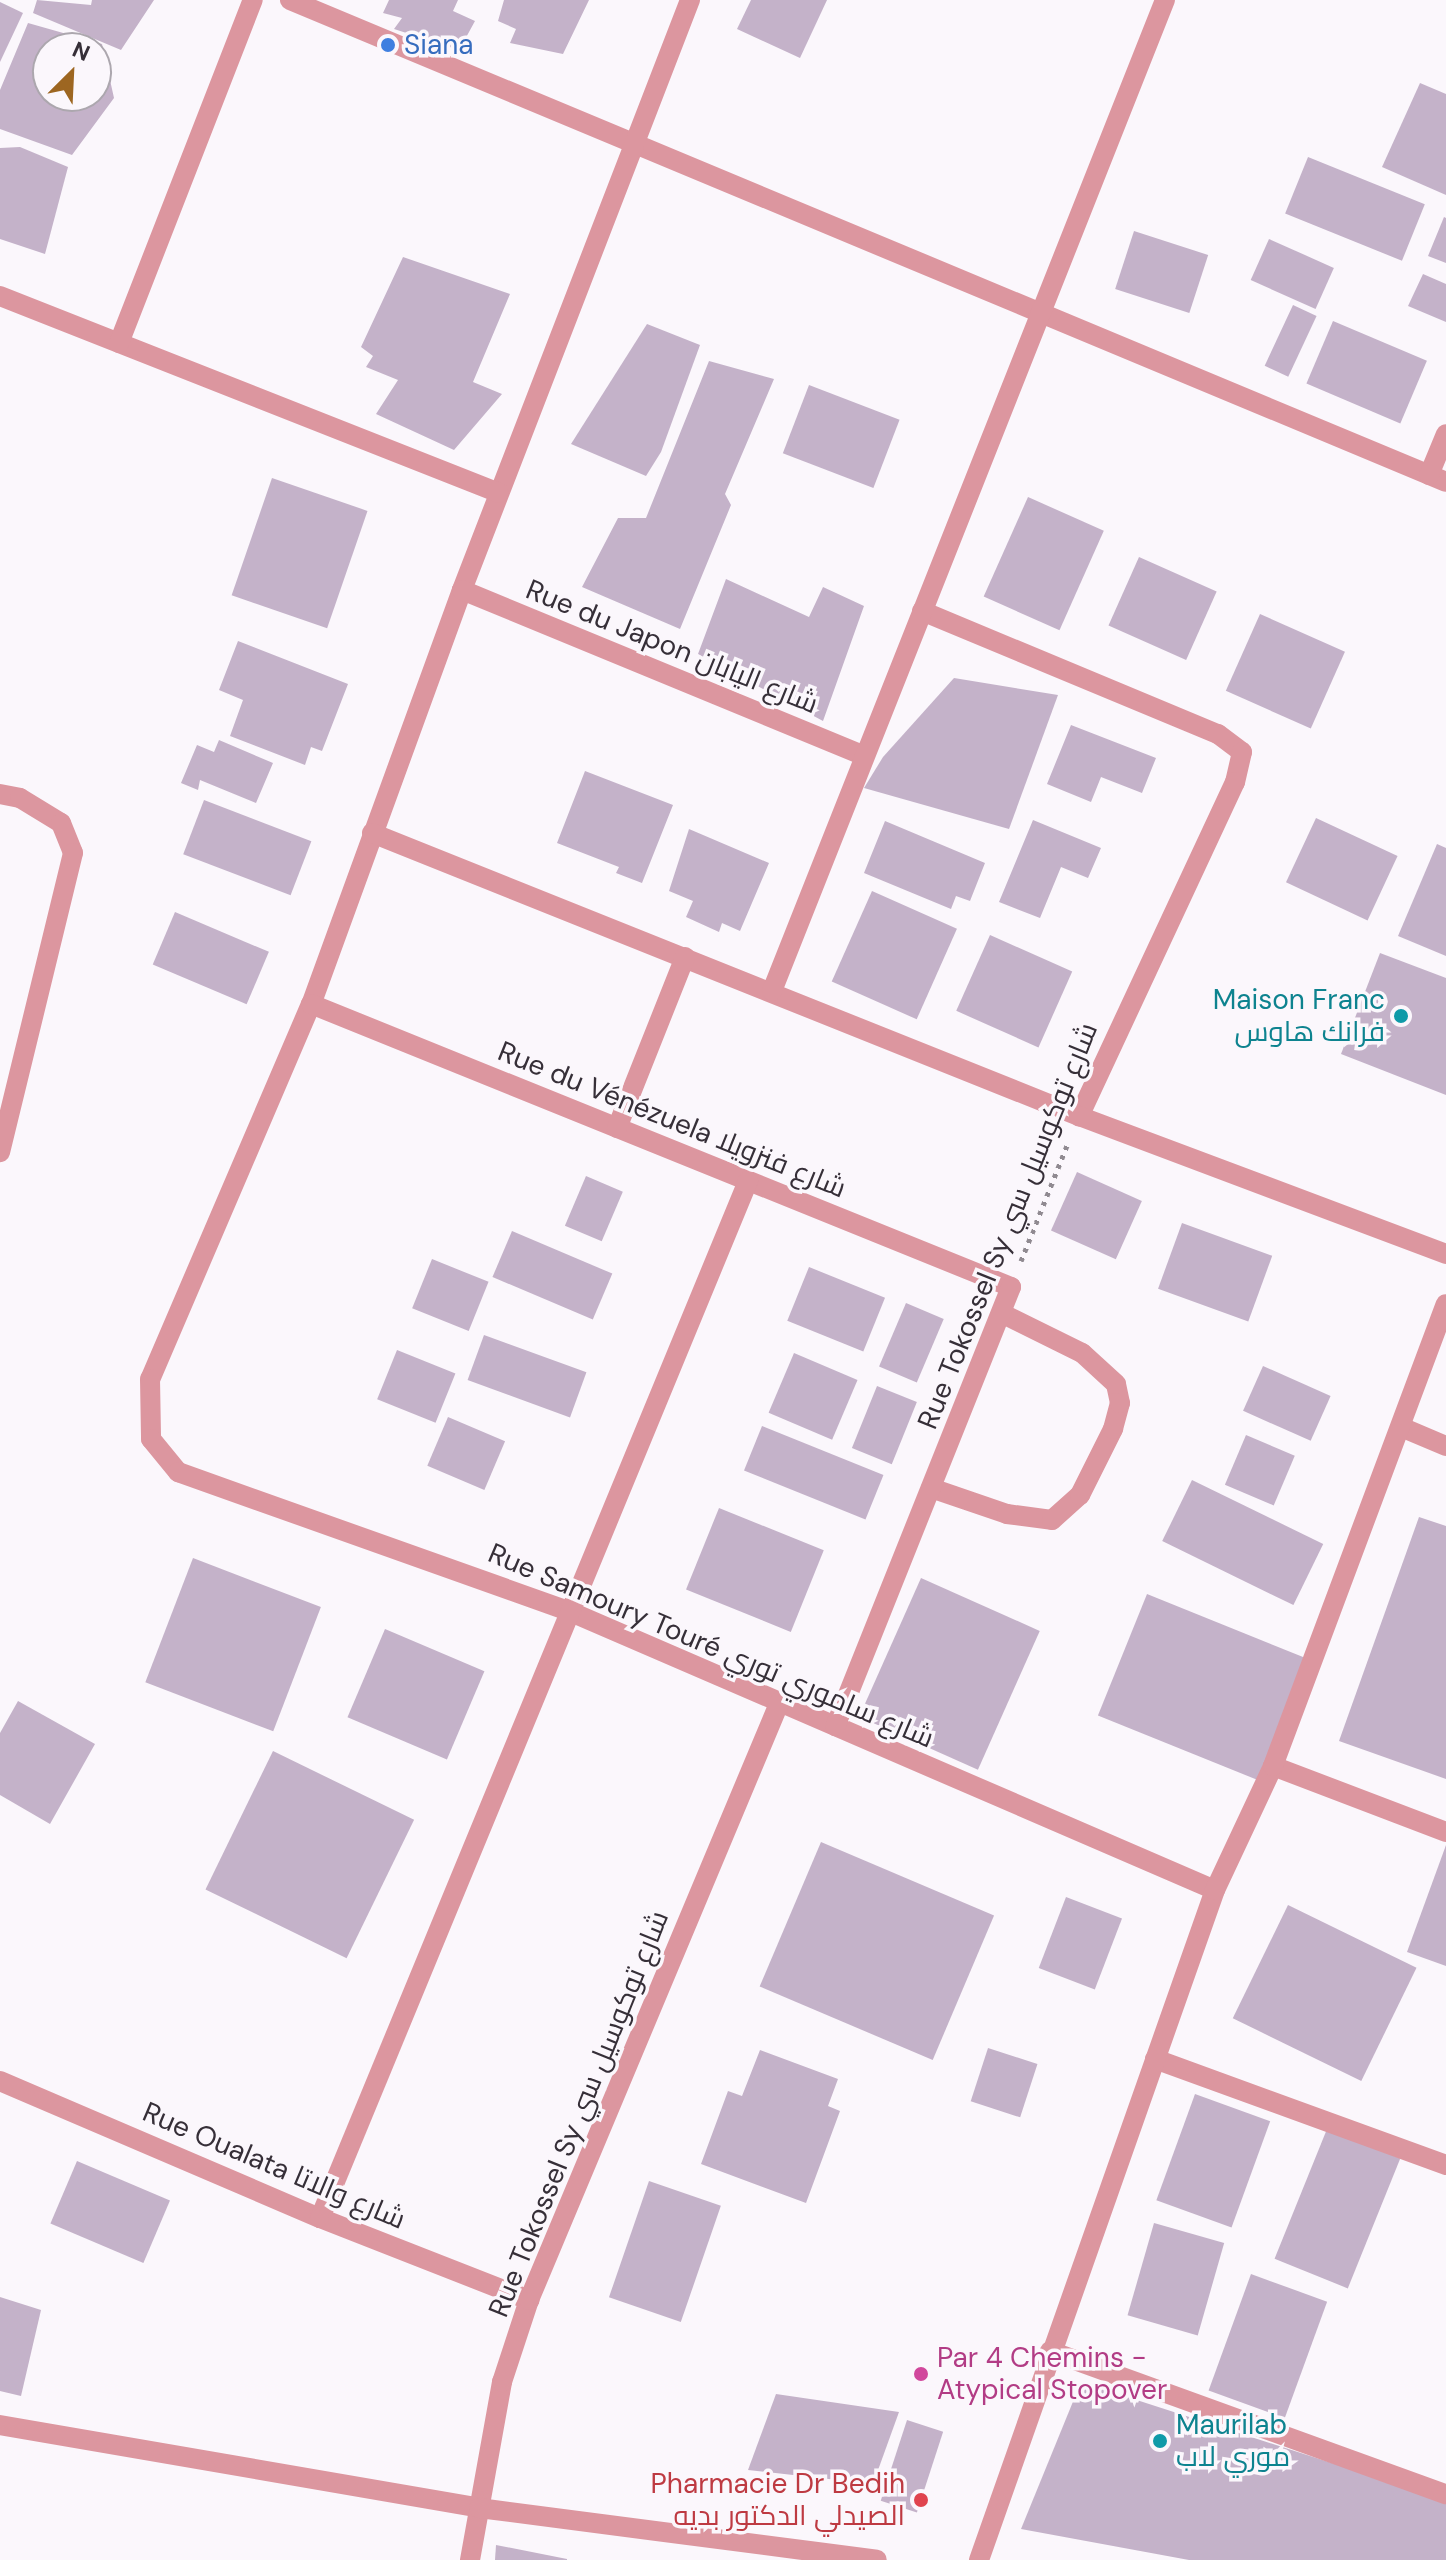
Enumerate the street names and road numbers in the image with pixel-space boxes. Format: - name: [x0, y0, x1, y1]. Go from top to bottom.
- street label: Rue du Japon شارع اليابان: [521, 573, 823, 721]
- street label: Rue Tokossel Sy شارع توكوسيل سي: [911, 1018, 1105, 1434]
- street label: Rue du Vénézuela شارع فنزويلا: [493, 1035, 851, 1205]
- street label: Rue Samoury Touré شارع ساموري توري: [483, 1537, 939, 1755]
- street label: Rue Tokossel Sy شارع توكوسيل سي: [482, 1906, 676, 2322]
- street label: Rue Oualata شارع والاتا: [138, 2095, 410, 2237]

